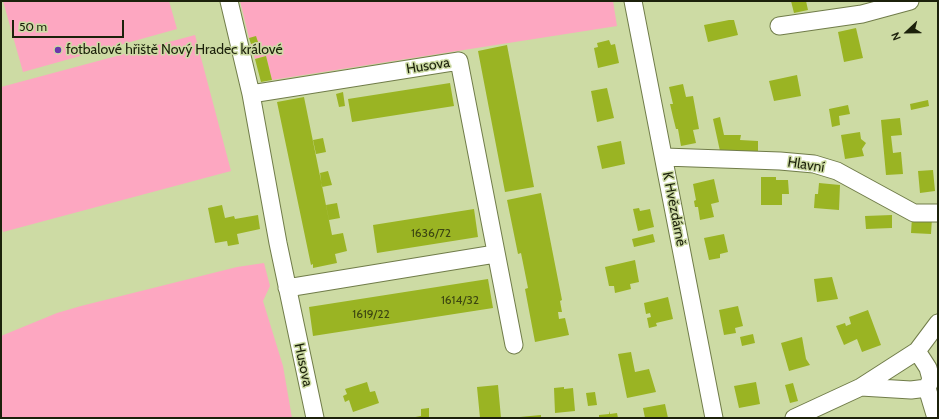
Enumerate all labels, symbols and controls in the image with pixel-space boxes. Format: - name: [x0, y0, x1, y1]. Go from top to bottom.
- scale bar: [14, 12, 126, 38]
- north arrow: [887, 12, 927, 52]
- text: 50 m: [19, 19, 47, 34]
- text: N: [888, 30, 904, 43]
- place label: fotbalové hřiště Nový Hradec králové: [66, 42, 283, 58]
- marker: fotbalové hřiště Nový Hradec králové: [53, 45, 63, 55]
- street label: Husova: [405, 54, 451, 78]
- street label: Hlavní: [786, 154, 826, 176]
- street label: K Hvězdárně: [659, 170, 689, 248]
- house number: 1636/72: [411, 226, 451, 240]
- house number: 1614/32: [441, 293, 479, 307]
- house number: 1619/22: [352, 307, 390, 321]
- street label: Husova: [290, 342, 316, 388]

